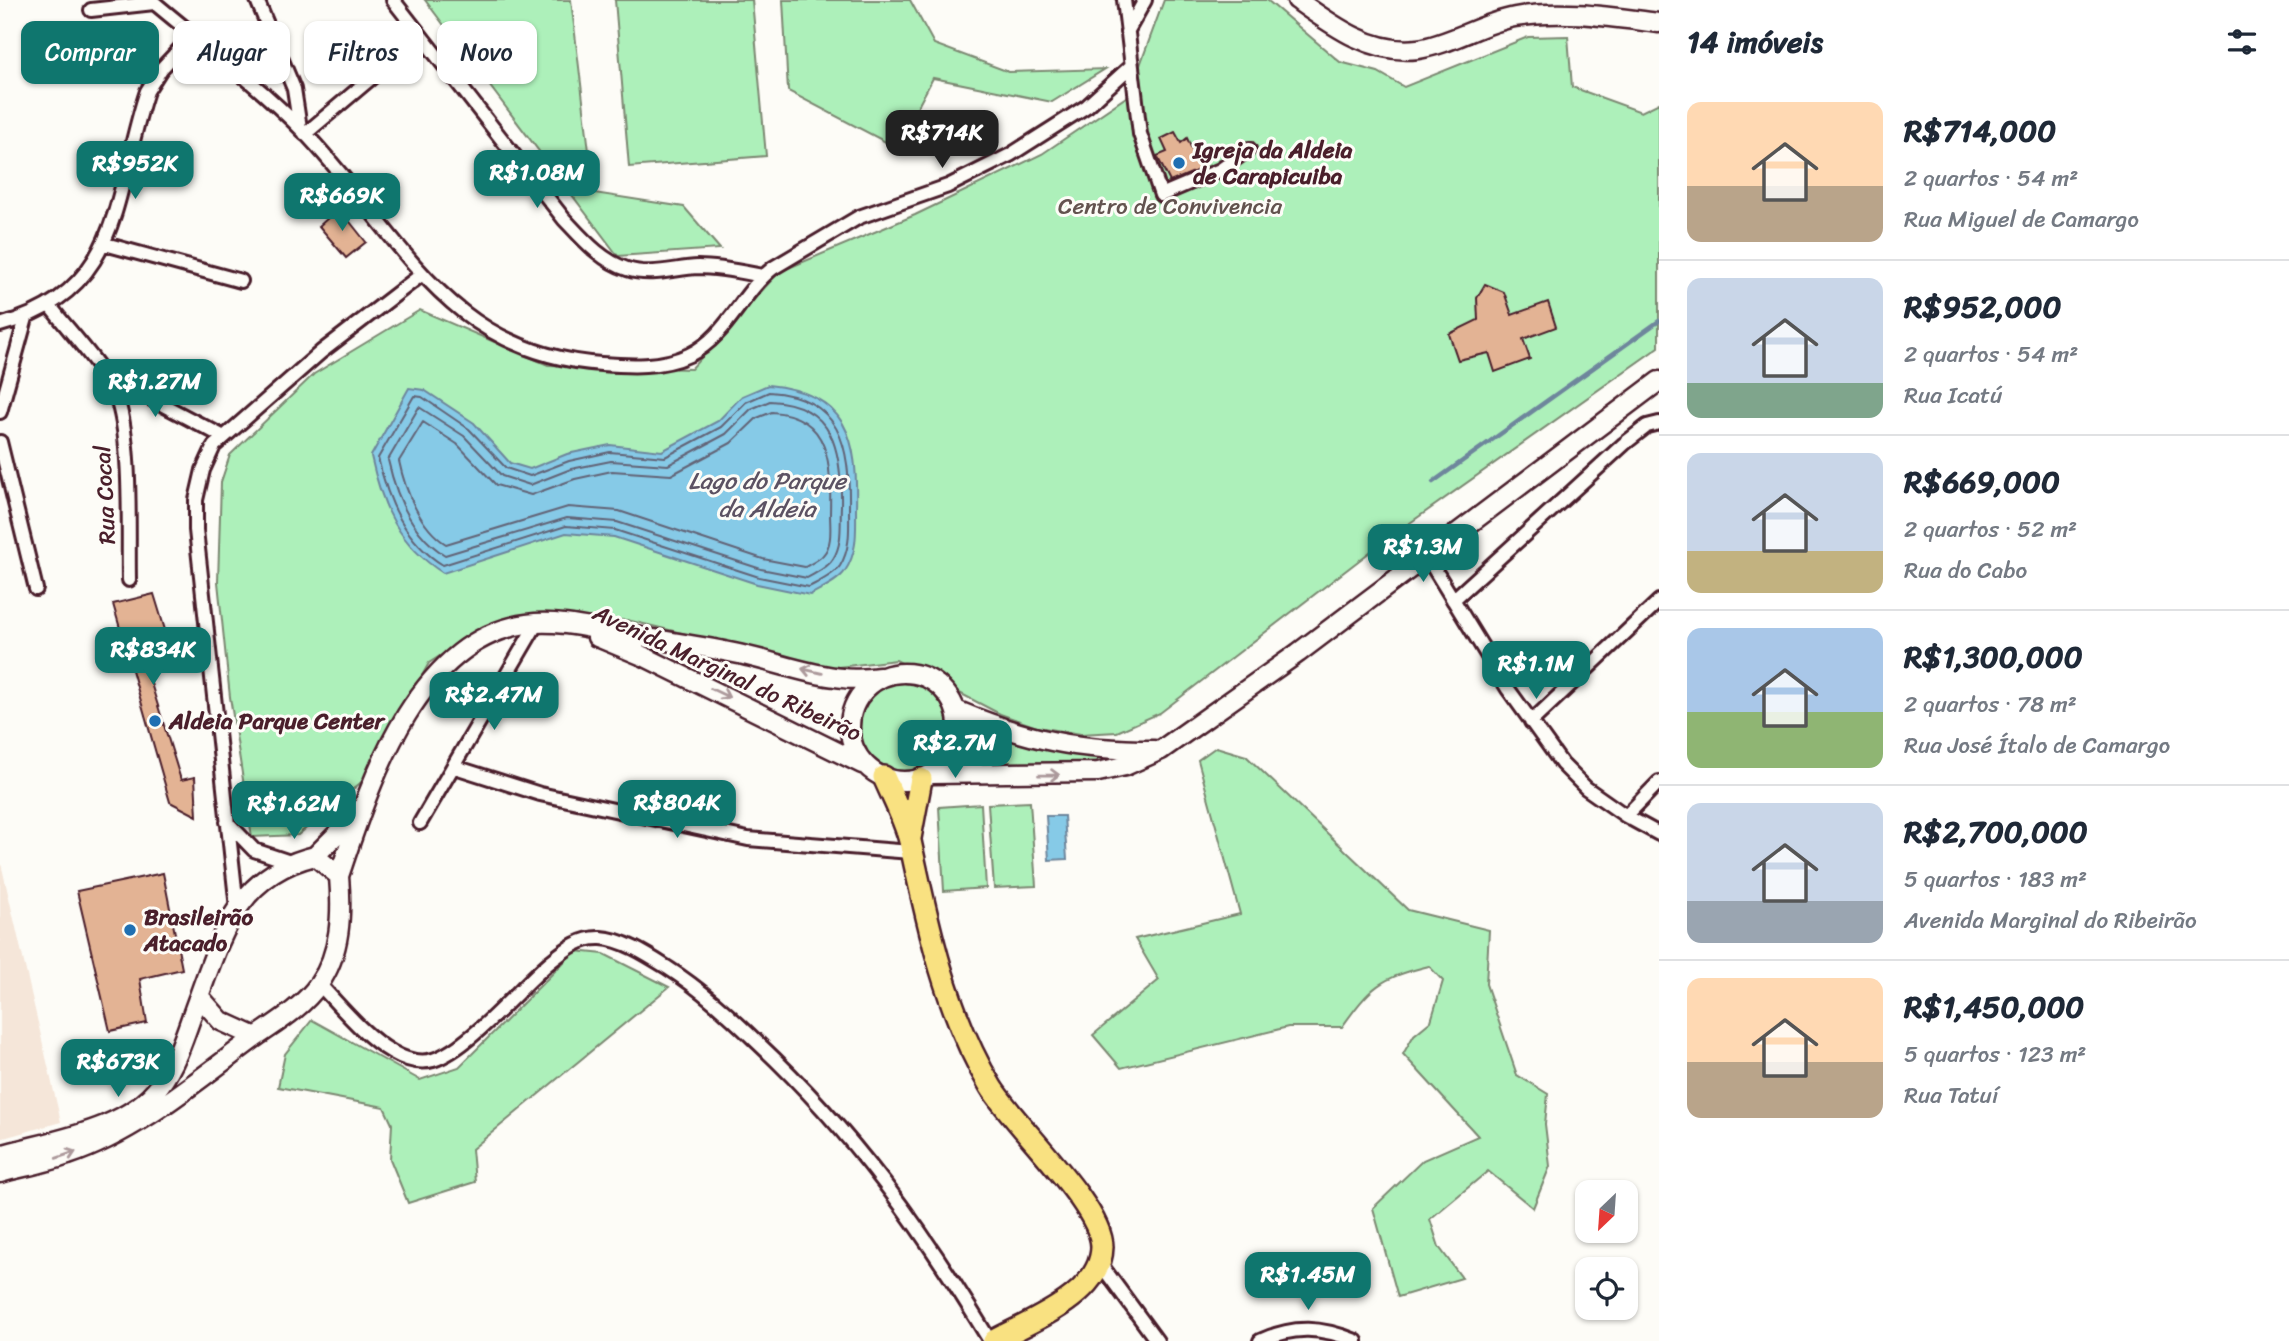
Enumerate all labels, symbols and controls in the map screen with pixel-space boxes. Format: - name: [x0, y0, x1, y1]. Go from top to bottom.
- text: 14 imóveis: [1687, 15, 1823, 69]
- chip: Comprar: [21, 21, 159, 84]
- chip: Alugar: [173, 21, 290, 84]
- chip: Filtros: [304, 21, 423, 84]
- chip: Novo: [437, 21, 537, 84]
- icon: filters: [2223, 23, 2261, 61]
- text: R$714,000: [1904, 104, 2056, 158]
- pin: R$714K: [885, 110, 999, 170]
- text: R$714K: [902, 112, 982, 153]
- place label: Igreja da Aldeia de Carapicuiba: [1192, 130, 1353, 197]
- icon: home: [1743, 130, 1827, 214]
- pin: R$952K: [78, 142, 192, 201]
- text: R$952K: [93, 143, 177, 184]
- pin: R$1.08M: [472, 150, 602, 210]
- text: R$1.08M: [490, 152, 584, 193]
- marker: Igreja da Aldeia de Carapicuiba: [1171, 155, 1187, 171]
- text: 2 quartos · 54 m²: [1904, 158, 2078, 199]
- pin: R$669K: [285, 174, 399, 233]
- text: R$669K: [300, 175, 384, 216]
- park label: Centro de Convivencia: [1058, 186, 1282, 227]
- text: Rua Miguel de Camargo: [1904, 199, 2139, 240]
- text: R$952,000: [1904, 280, 2061, 334]
- icon: home: [1743, 306, 1827, 390]
- text: 2 quartos · 54 m²: [1904, 334, 2078, 375]
- pin: R$1.27M: [90, 360, 220, 419]
- text: R$1.27M: [109, 361, 201, 402]
- text: Rua Icatú: [1904, 375, 2002, 416]
- street label: Rua Cocal: [82, 444, 128, 546]
- text: R$669,000: [1904, 455, 2060, 509]
- water label: Lago do Parque da Aldeia: [688, 460, 848, 530]
- icon: home: [1743, 481, 1827, 565]
- text: 2 quartos · 52 m²: [1904, 509, 2077, 550]
- pin: R$1.3M: [1366, 524, 1480, 584]
- text: R$1.3M: [1384, 526, 1462, 567]
- text: Rua do Cabo: [1904, 550, 2027, 591]
- street label: Avenida Marginal do Ribeirão: [585, 592, 869, 754]
- pin: R$834K: [96, 628, 210, 687]
- text: R$834K: [111, 629, 195, 670]
- text: R$1,300,000: [1904, 630, 2083, 684]
- pin: R$1.1M: [1479, 642, 1593, 701]
- text: R$1.1M: [1498, 643, 1574, 684]
- icon: home: [1743, 656, 1827, 740]
- one-way arrow: [801, 664, 824, 678]
- pin: R$2.47M: [429, 672, 559, 732]
- text: R$2.47M: [446, 674, 542, 715]
- text: 2 quartos · 78 m²: [1904, 684, 2077, 725]
- one-way arrow: [709, 686, 730, 700]
- place label: Aldeia Parque Center: [168, 701, 387, 742]
- marker: Aldeia Parque Center: [147, 713, 163, 729]
- pin: R$2.7M: [898, 720, 1012, 780]
- text: R$2.7M: [914, 722, 996, 763]
- text: Rua José Ítalo de Camargo: [1904, 725, 2170, 766]
- one-way arrow: [1037, 768, 1060, 782]
- pin: R$804K: [620, 780, 734, 840]
- pin: R$1.62M: [229, 782, 359, 841]
- text: R$804K: [634, 782, 720, 823]
- text: R$1.62M: [248, 783, 340, 824]
- text: R$2,700,000: [1904, 805, 2088, 859]
- icon: home: [1743, 831, 1827, 915]
- text: 5 quartos · 183 m²: [1904, 859, 2087, 900]
- place label: Brasileirão Atacado: [143, 897, 253, 964]
- text: Avenida Marginal do Ribeirão: [1904, 900, 2197, 941]
- marker: Brasileirão Atacado: [122, 922, 138, 938]
- text: R$1,450,000: [1904, 980, 2084, 1034]
- icon: home: [1743, 1006, 1827, 1090]
- text: 5 quartos · 123 m²: [1904, 1034, 2086, 1075]
- pin: R$673K: [61, 1040, 175, 1099]
- text: R$673K: [77, 1041, 159, 1082]
- text: Rua Tatuí: [1904, 1075, 1998, 1116]
- one-way arrow: [54, 1148, 76, 1160]
- north arrow: [1575, 1180, 1638, 1242]
- map controls: [1575, 1180, 1638, 1320]
- pin: R$1.45M: [1243, 1252, 1373, 1312]
- text: R$1.45M: [1261, 1254, 1355, 1295]
- button: locate: [1575, 1257, 1638, 1320]

